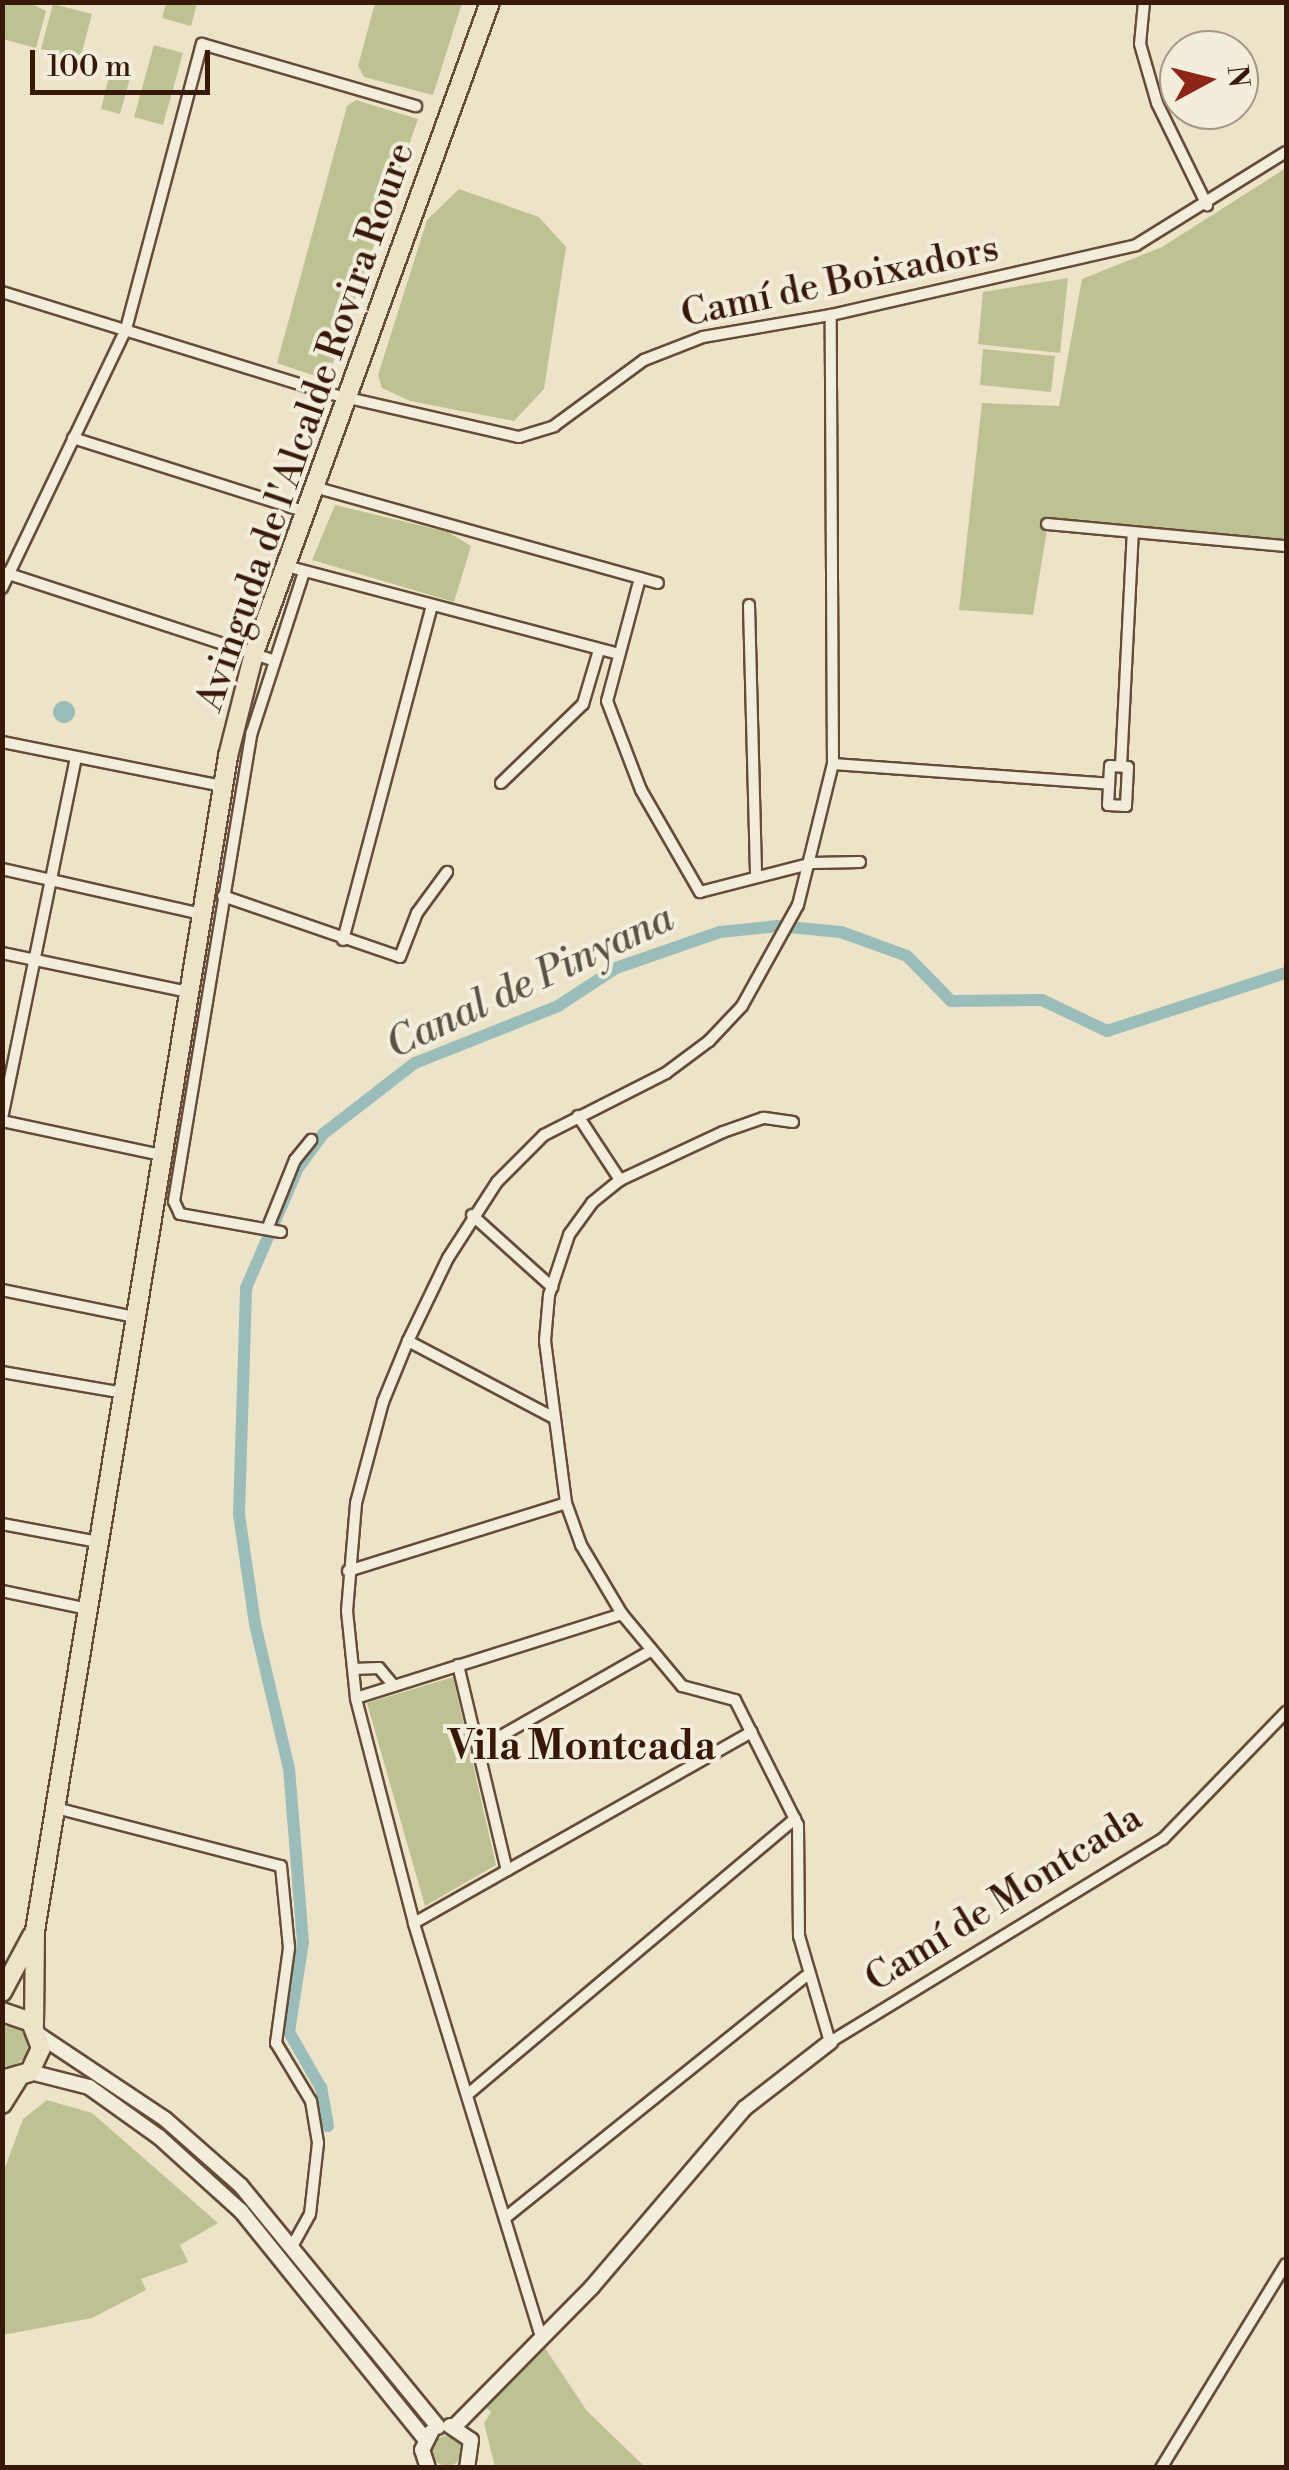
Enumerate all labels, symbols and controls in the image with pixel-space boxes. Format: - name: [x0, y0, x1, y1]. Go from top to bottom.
- scale bar: [35, 30, 215, 92]
- north arrow: [1159, 30, 1259, 130]
- text: 100 m: [47, 48, 131, 86]
- text: N: [1219, 63, 1256, 90]
- street label: Avinguda de l'Alcalde Rovira Roure: [187, 137, 425, 717]
- street label: Camí de Boixadors: [677, 226, 1003, 338]
- water label: Canal de Pinyana: [379, 894, 681, 1070]
- district label: Vila Montcada: [448, 1723, 716, 1771]
- street label: Camí de Montcada: [857, 1796, 1151, 2002]

